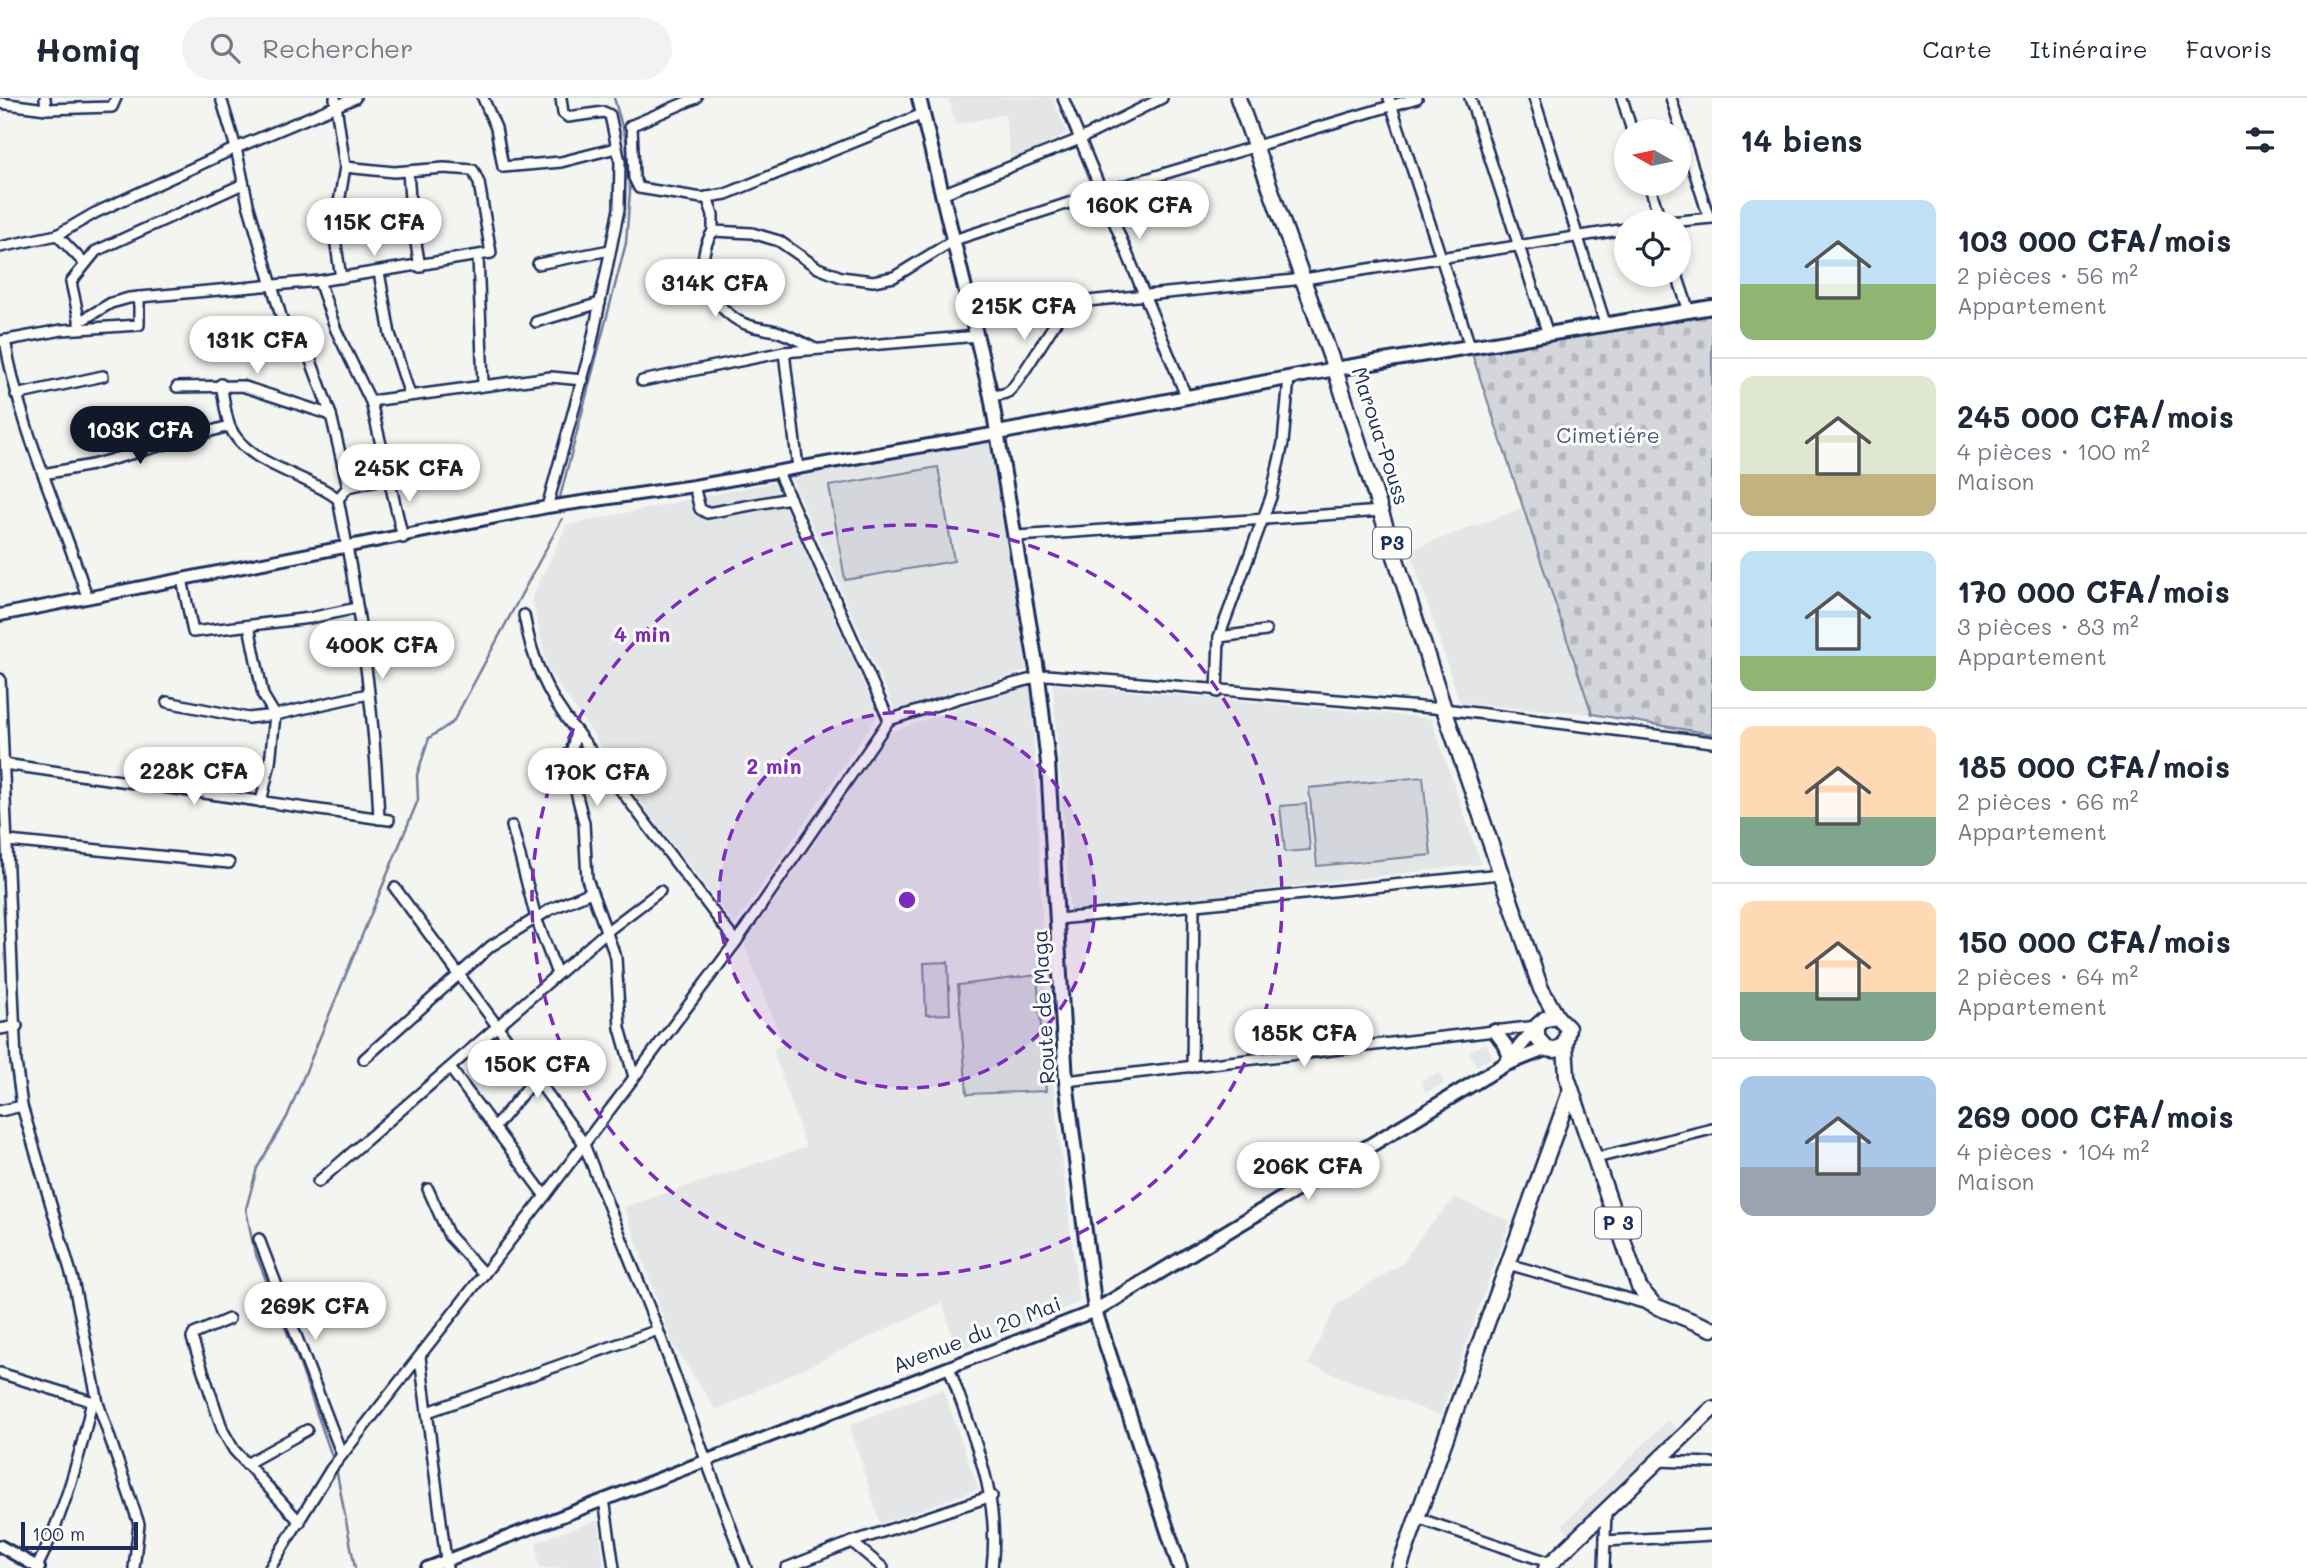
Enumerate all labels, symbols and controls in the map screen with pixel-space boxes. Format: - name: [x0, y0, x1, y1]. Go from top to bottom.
- search box: [182, 17, 672, 80]
- text: Homiq: [35, 27, 140, 70]
- icon: search: [206, 29, 244, 67]
- text: Rechercher: [262, 31, 413, 65]
- text: Carte: [1922, 33, 1992, 64]
- text: Itinéraire: [2030, 33, 2148, 64]
- text: Favoris: [2186, 33, 2272, 64]
- north arrow: [1614, 119, 1690, 196]
- map controls: [1614, 119, 1691, 287]
- text: 14 biens: [1740, 120, 1863, 160]
- icon: filters: [2241, 121, 2279, 159]
- pin: 160K CFA: [1067, 181, 1211, 241]
- text: 160K CFA: [1085, 189, 1193, 219]
- pin: 115K CFA: [302, 198, 446, 258]
- text: 115K CFA: [323, 206, 425, 236]
- button: locate: [1614, 210, 1691, 287]
- text: 103 000 CFA/mois: [1957, 220, 2231, 260]
- icon: home: [1796, 228, 1880, 312]
- pin: 314K CFA: [643, 260, 787, 319]
- text: 2 pièces · 56 m²: [1957, 260, 2138, 290]
- text: 314K CFA: [661, 267, 769, 297]
- pin: 215K CFA: [952, 282, 1096, 342]
- text: 215K CFA: [971, 290, 1077, 320]
- text: Appartement: [1957, 290, 2107, 320]
- pin: 131K CFA: [185, 316, 329, 376]
- text: 131K CFA: [205, 324, 309, 354]
- street label: Maroua-Pouss: [1346, 363, 1416, 508]
- text: 245 000 CFA/mois: [1957, 396, 2234, 436]
- icon: home: [1796, 404, 1880, 488]
- pin: 103K CFA: [68, 406, 212, 466]
- text: 103K CFA: [86, 414, 194, 444]
- park label: Cimetiére: [1556, 421, 1660, 448]
- text: 4 pièces · 100 m²: [1957, 436, 2150, 466]
- pin: 245K CFA: [337, 444, 481, 504]
- text: 245K CFA: [354, 452, 464, 482]
- text: Maison: [1957, 466, 2034, 496]
- road number: P3: [1373, 528, 1411, 558]
- text: 170 000 CFA/mois: [1957, 571, 2230, 611]
- icon: home: [1796, 579, 1880, 663]
- text: 3 pièces · 83 m²: [1957, 611, 2139, 641]
- text: 4 min: [614, 620, 670, 647]
- pin: 400K CFA: [310, 622, 454, 681]
- text: 400K CFA: [325, 629, 439, 659]
- text: Appartement: [1957, 641, 2107, 671]
- text: 185 000 CFA/mois: [1957, 746, 2230, 786]
- pin: 228K CFA: [122, 748, 266, 807]
- pin: 170K CFA: [525, 748, 669, 808]
- text: 2 min: [746, 752, 802, 779]
- icon: home: [1796, 754, 1880, 838]
- text: 228K CFA: [140, 755, 248, 785]
- text: 170K CFA: [544, 756, 650, 786]
- text: 2 pièces · 66 m²: [1957, 786, 2139, 816]
- text: Appartement: [1957, 816, 2107, 846]
- centre of rings: [895, 888, 919, 912]
- text: 150 000 CFA/mois: [1957, 921, 2231, 961]
- street label: Route de Maga: [1025, 929, 1060, 1085]
- icon: home: [1796, 929, 1880, 1013]
- text: 2 pièces · 64 m²: [1957, 961, 2138, 991]
- text: Appartement: [1957, 991, 2107, 1021]
- pin: 185K CFA: [1232, 1010, 1376, 1069]
- text: 185K CFA: [1251, 1017, 1357, 1047]
- pin: 150K CFA: [465, 1040, 609, 1100]
- text: 150K CFA: [483, 1048, 591, 1078]
- text: 269 000 CFA/mois: [1957, 1096, 2234, 1136]
- icon: home: [1796, 1104, 1880, 1188]
- text: 4 pièces · 104 m²: [1957, 1136, 2149, 1166]
- pin: 206K CFA: [1236, 1142, 1380, 1202]
- text: 206K CFA: [1253, 1150, 1363, 1180]
- text: Maison: [1957, 1166, 2034, 1196]
- road number: P 3: [1595, 1208, 1641, 1238]
- pin: 269K CFA: [243, 1282, 387, 1342]
- street label: Avenue du 20 Mai: [888, 1289, 1065, 1378]
- text: 269K CFA: [260, 1290, 370, 1320]
- scale bar: [21, 1519, 138, 1551]
- text: 100 m: [32, 1521, 85, 1546]

